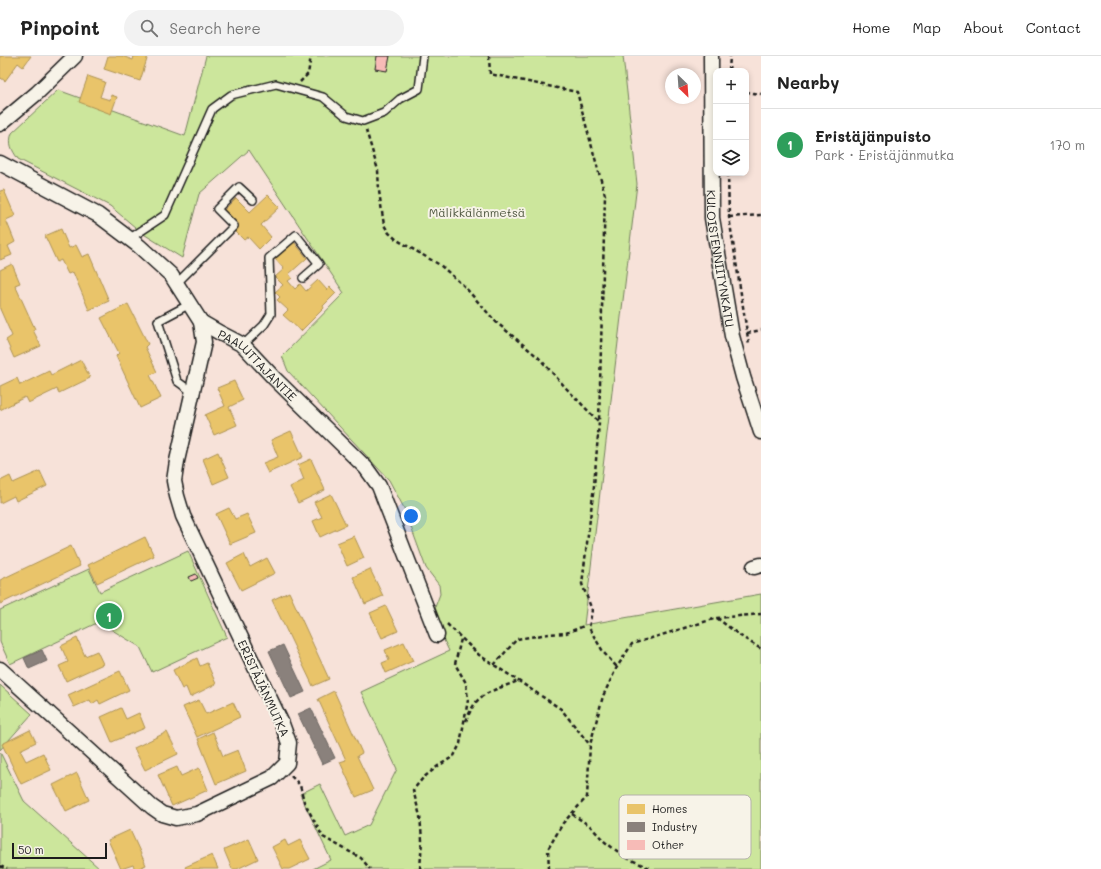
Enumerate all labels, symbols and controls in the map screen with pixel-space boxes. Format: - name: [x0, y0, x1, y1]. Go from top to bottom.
- search box: [124, 10, 404, 46]
- text: Pinpoint: [20, 15, 100, 40]
- icon: search: [138, 17, 160, 39]
- text: Search here: [170, 18, 261, 38]
- text: Home: [852, 18, 890, 37]
- text: Map: [912, 18, 941, 37]
- text: About: [963, 18, 1004, 37]
- text: Contact: [1026, 18, 1081, 37]
- north arrow: [665, 68, 701, 104]
- map controls: [713, 68, 749, 176]
- button: +: [713, 68, 749, 104]
- text: Nearby: [777, 71, 839, 93]
- button: −: [713, 104, 749, 140]
- text: Eristäjänpuisto: [815, 126, 931, 146]
- text: 1: [787, 136, 793, 153]
- text: 170 m: [1049, 136, 1085, 153]
- button: layers: [713, 140, 749, 176]
- text: Park · Eristäjänmutka: [815, 146, 954, 163]
- street label: KULOISTENNIITYNKATU: [704, 190, 738, 328]
- park label: Mälikkälänmetsä: [429, 204, 525, 220]
- street label: PAALUTTAJANTIE: [215, 325, 301, 404]
- your location: [401, 506, 421, 526]
- pin: 1: [96, 601, 122, 631]
- street label: ERISTÄJÄNMUTKA: [235, 637, 293, 739]
- legend: [619, 795, 751, 859]
- text: Homes: [652, 801, 687, 816]
- text: Industry: [652, 819, 698, 834]
- text: Other: [652, 837, 684, 852]
- scale bar: [12, 841, 107, 860]
- text: 50 m: [18, 842, 44, 857]

